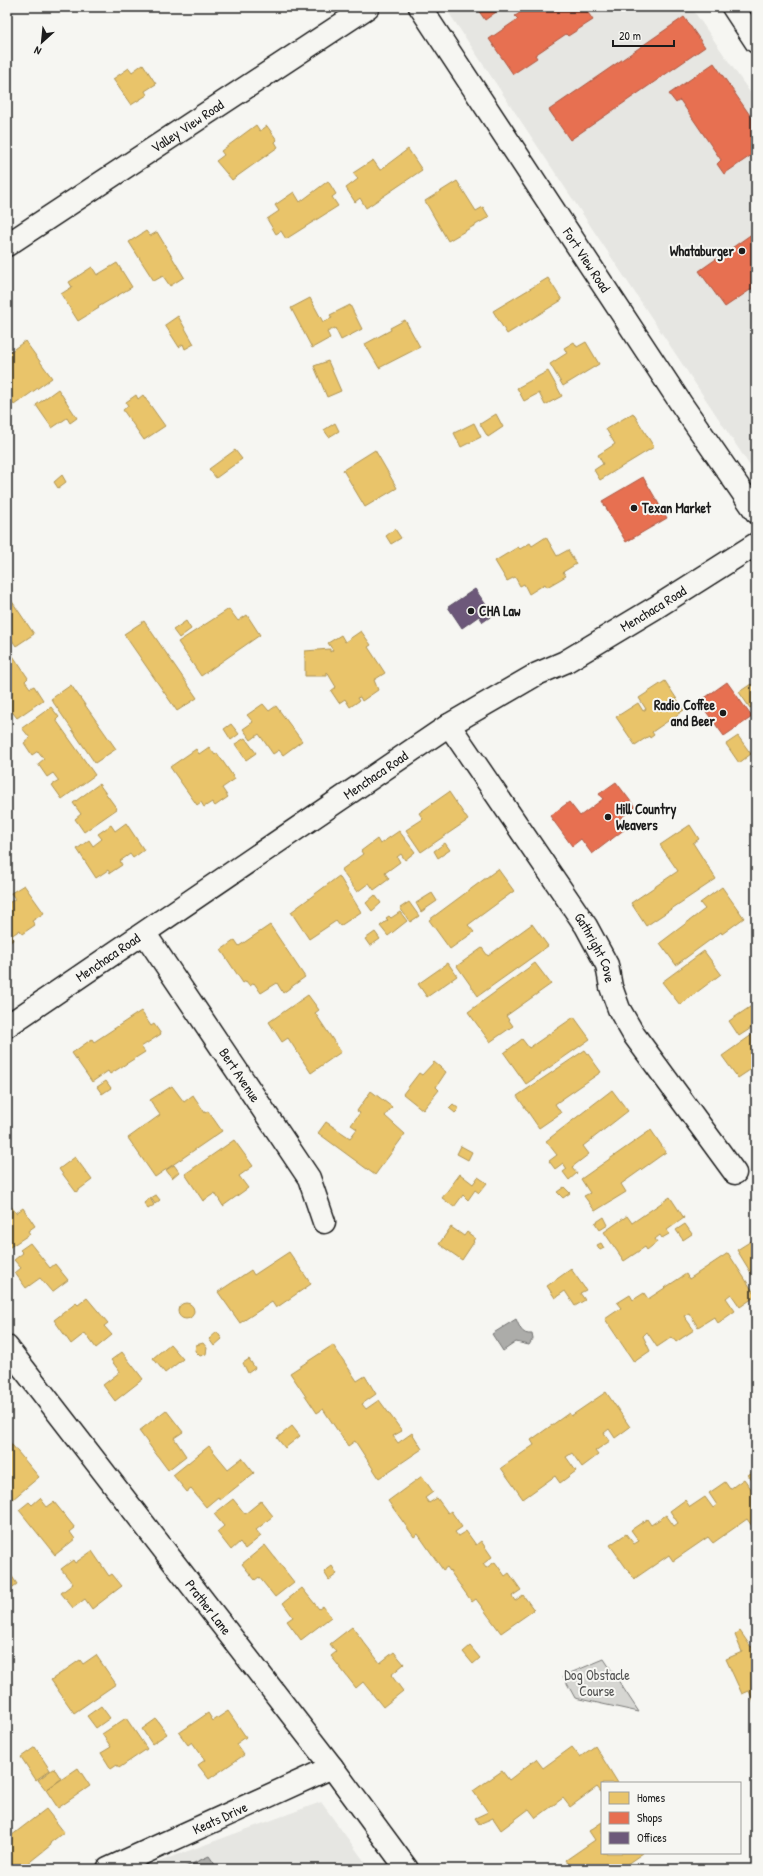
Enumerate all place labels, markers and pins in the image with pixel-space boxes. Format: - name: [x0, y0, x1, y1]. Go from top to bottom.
- place label: Whataburger: [670, 241, 735, 262]
- marker: Whataburger: [737, 246, 747, 256]
- place label: Texan Market: [641, 498, 712, 517]
- marker: Texan Market: [629, 503, 639, 513]
- place label: CHA Law: [479, 601, 521, 620]
- marker: CHA Law: [466, 606, 476, 616]
- place label: Radio Coffee and Beer: [654, 695, 716, 730]
- marker: Radio Coffee and Beer: [718, 708, 728, 718]
- place label: Hill Country Weavers: [616, 799, 676, 834]
- marker: Hill Country Weavers: [603, 812, 613, 822]

